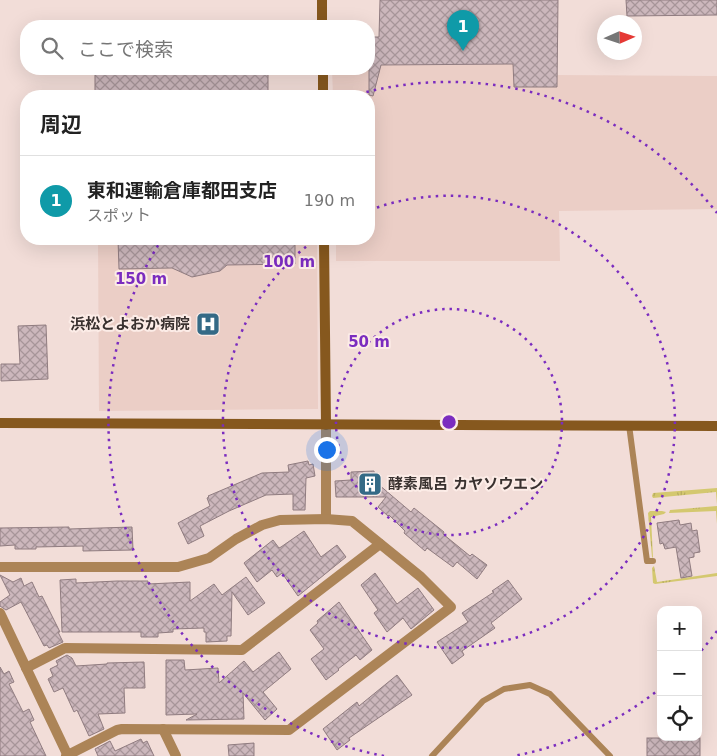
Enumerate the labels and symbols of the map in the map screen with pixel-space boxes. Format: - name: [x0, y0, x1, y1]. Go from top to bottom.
- pin: 1: [447, 10, 479, 51]
- north arrow: [597, 15, 642, 60]
- text: 100 m: [263, 253, 315, 271]
- text: 150 m: [115, 270, 167, 288]
- hospital icon: 浜松とよおか病院: [195, 311, 221, 337]
- place label: 浜松とよおか病院: [70, 315, 190, 333]
- text: 50 m: [348, 333, 390, 351]
- centre of rings: [440, 413, 458, 431]
- your location: [314, 437, 340, 463]
- building icon: 酵素風呂 カヤソウエン: [357, 471, 383, 497]
- place label: 酵素風呂 カヤソウエン: [388, 475, 543, 493]

